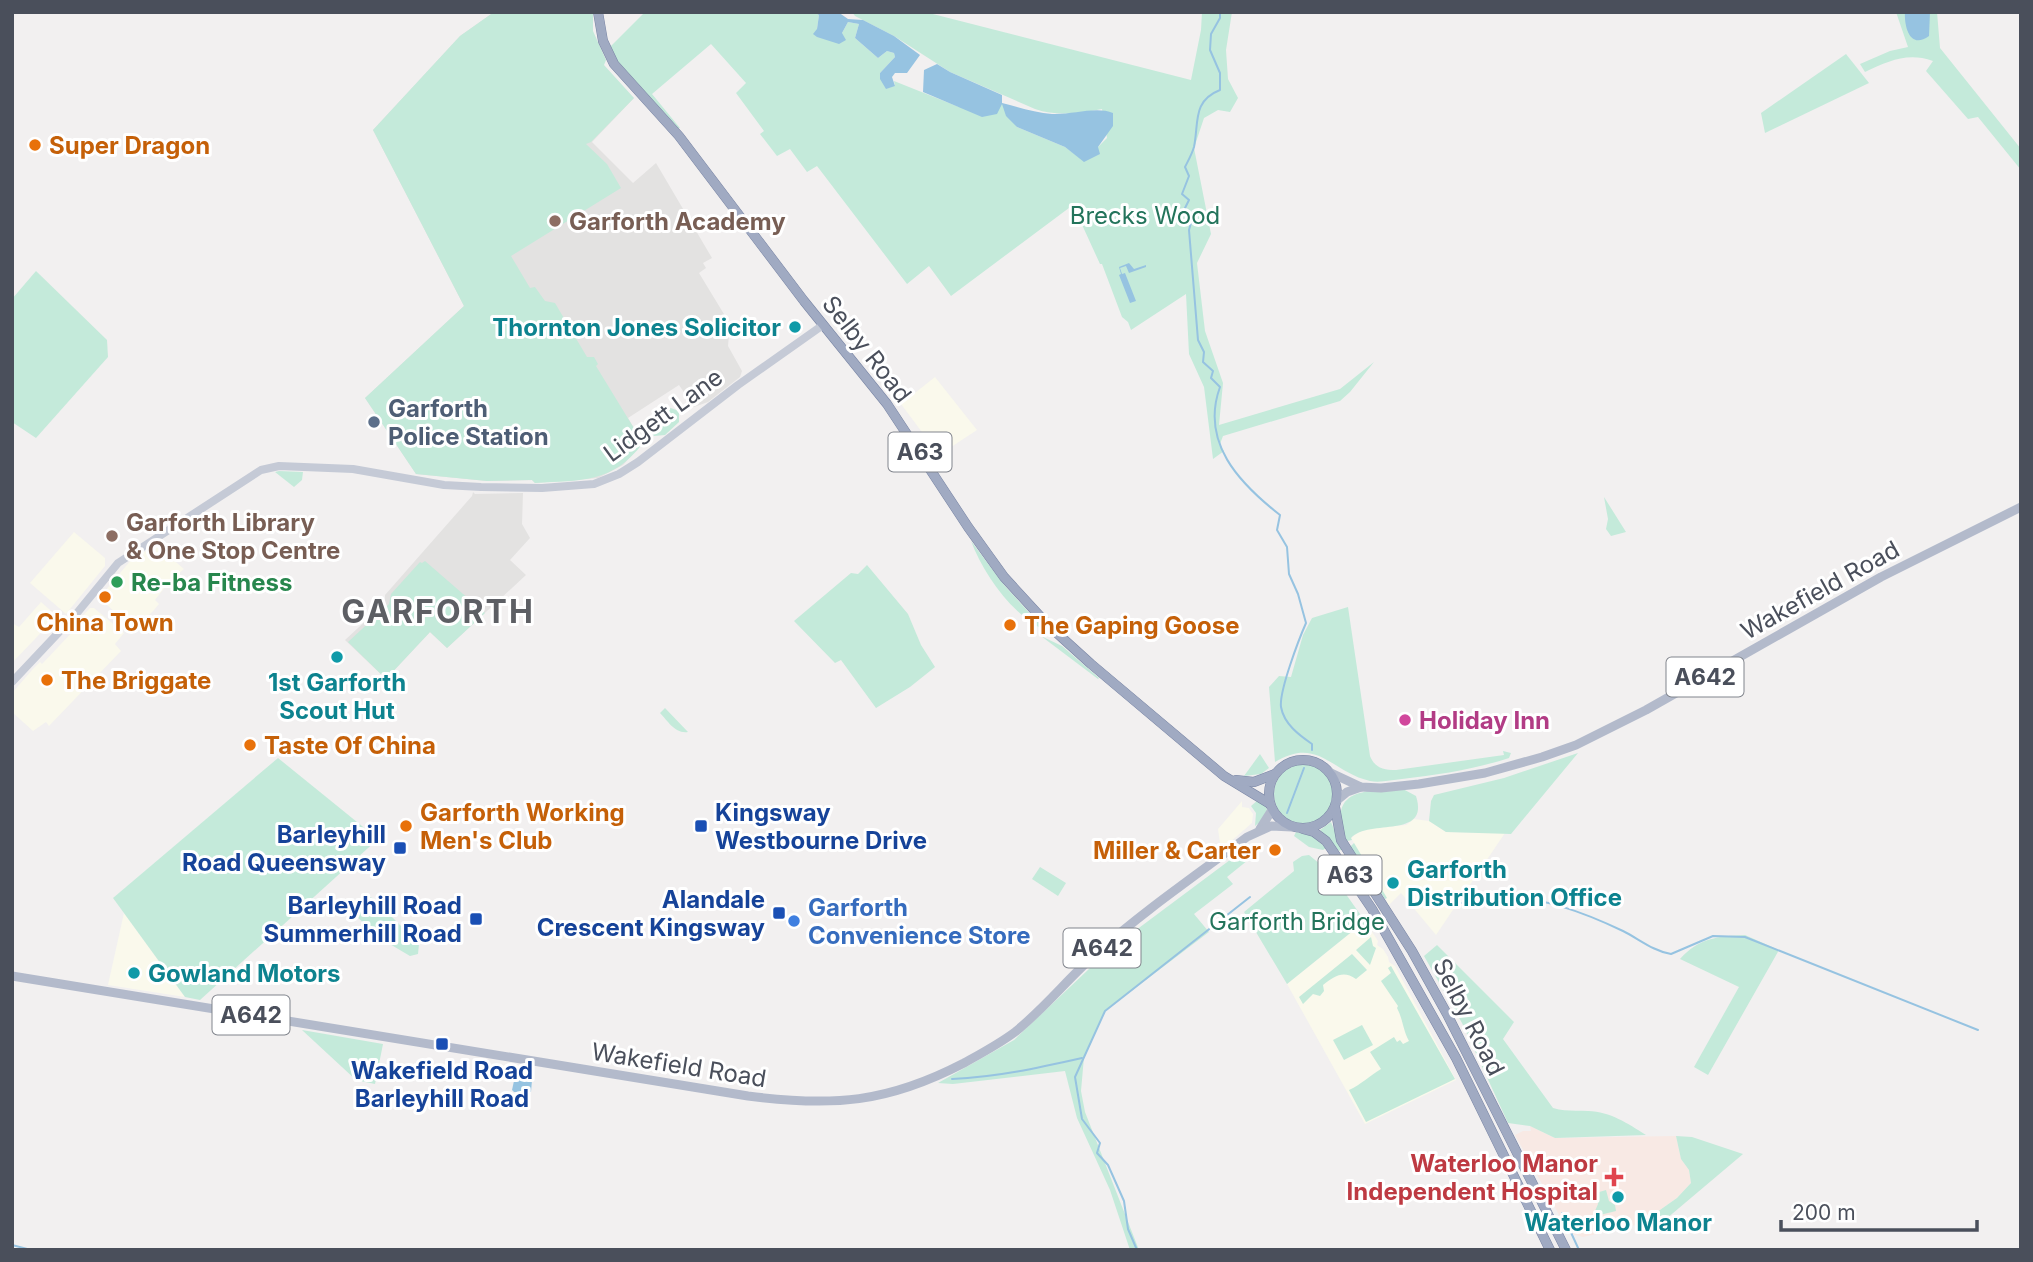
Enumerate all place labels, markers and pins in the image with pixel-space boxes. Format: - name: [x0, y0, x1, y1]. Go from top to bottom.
- place label: Super Dragon: [49, 131, 210, 160]
- marker: Super Dragon: [27, 137, 43, 153]
- place label: Garforth Academy: [569, 207, 786, 236]
- marker: Garforth Academy: [547, 213, 563, 229]
- place label: Thornton Jones Solicitor: [492, 313, 781, 342]
- marker: Thornton Jones Solicitor: [787, 319, 803, 335]
- place label: Garforth Police Station: [388, 394, 549, 451]
- marker: Garforth Police Station: [366, 414, 382, 430]
- place label: Garforth Library & One Stop Centre: [126, 508, 340, 565]
- marker: Garforth Library & One Stop Centre: [104, 528, 120, 544]
- place label: Re-ba Fitness: [131, 568, 292, 597]
- marker: Re-ba Fitness: [109, 574, 125, 590]
- marker: China Town: [97, 589, 113, 605]
- place label: China Town: [36, 608, 174, 637]
- place label: The Gaping Goose: [1024, 611, 1240, 640]
- marker: The Gaping Goose: [1002, 617, 1018, 633]
- marker: 1st Garforth Scout Hut: [329, 649, 345, 665]
- place label: The Briggate: [61, 666, 211, 695]
- place label: 1st Garforth Scout Hut: [268, 668, 406, 725]
- marker: The Briggate: [39, 672, 55, 688]
- place label: Holiday Inn: [1419, 706, 1550, 735]
- marker: Holiday Inn: [1397, 712, 1413, 728]
- place label: Taste Of China: [264, 731, 436, 760]
- marker: Taste Of China: [242, 737, 258, 753]
- place label: Garforth Working Men's Club: [420, 798, 625, 855]
- place label: Kingsway Westbourne Drive: [715, 798, 927, 855]
- marker: Garforth Working Men's Club: [398, 818, 414, 834]
- marker: Kingsway Westbourne Drive: [693, 818, 709, 834]
- place label: Barleyhill Road Queensway: [182, 820, 387, 877]
- place label: Miller & Carter: [1093, 836, 1261, 865]
- marker: Barleyhill Road Queensway: [392, 840, 408, 856]
- marker: Miller & Carter: [1267, 842, 1283, 858]
- place label: Garforth Distribution Office: [1407, 855, 1622, 912]
- marker: Garforth Distribution Office: [1385, 875, 1401, 891]
- place label: Alandale Crescent Kingsway: [537, 885, 766, 942]
- place label: Barleyhill Road Summerhill Road: [263, 891, 462, 948]
- place label: Garforth Convenience Store: [808, 893, 1031, 950]
- marker: Alandale Crescent Kingsway: [771, 905, 787, 921]
- marker: Barleyhill Road Summerhill Road: [468, 911, 484, 927]
- marker: Garforth Convenience Store: [786, 913, 802, 929]
- place label: Gowland Motors: [148, 959, 341, 988]
- marker: Gowland Motors: [126, 965, 142, 981]
- marker: Wakefield Road Barleyhill Road: [434, 1036, 450, 1052]
- place label: Wakefield Road Barleyhill Road: [351, 1056, 533, 1113]
- place label: Waterloo Manor Independent Hospital: [1347, 1149, 1598, 1206]
- marker: Waterloo Manor Independent Hospital: [1604, 1167, 1624, 1187]
- marker: Waterloo Manor: [1610, 1189, 1626, 1205]
- place label: Waterloo Manor: [1524, 1208, 1712, 1237]

